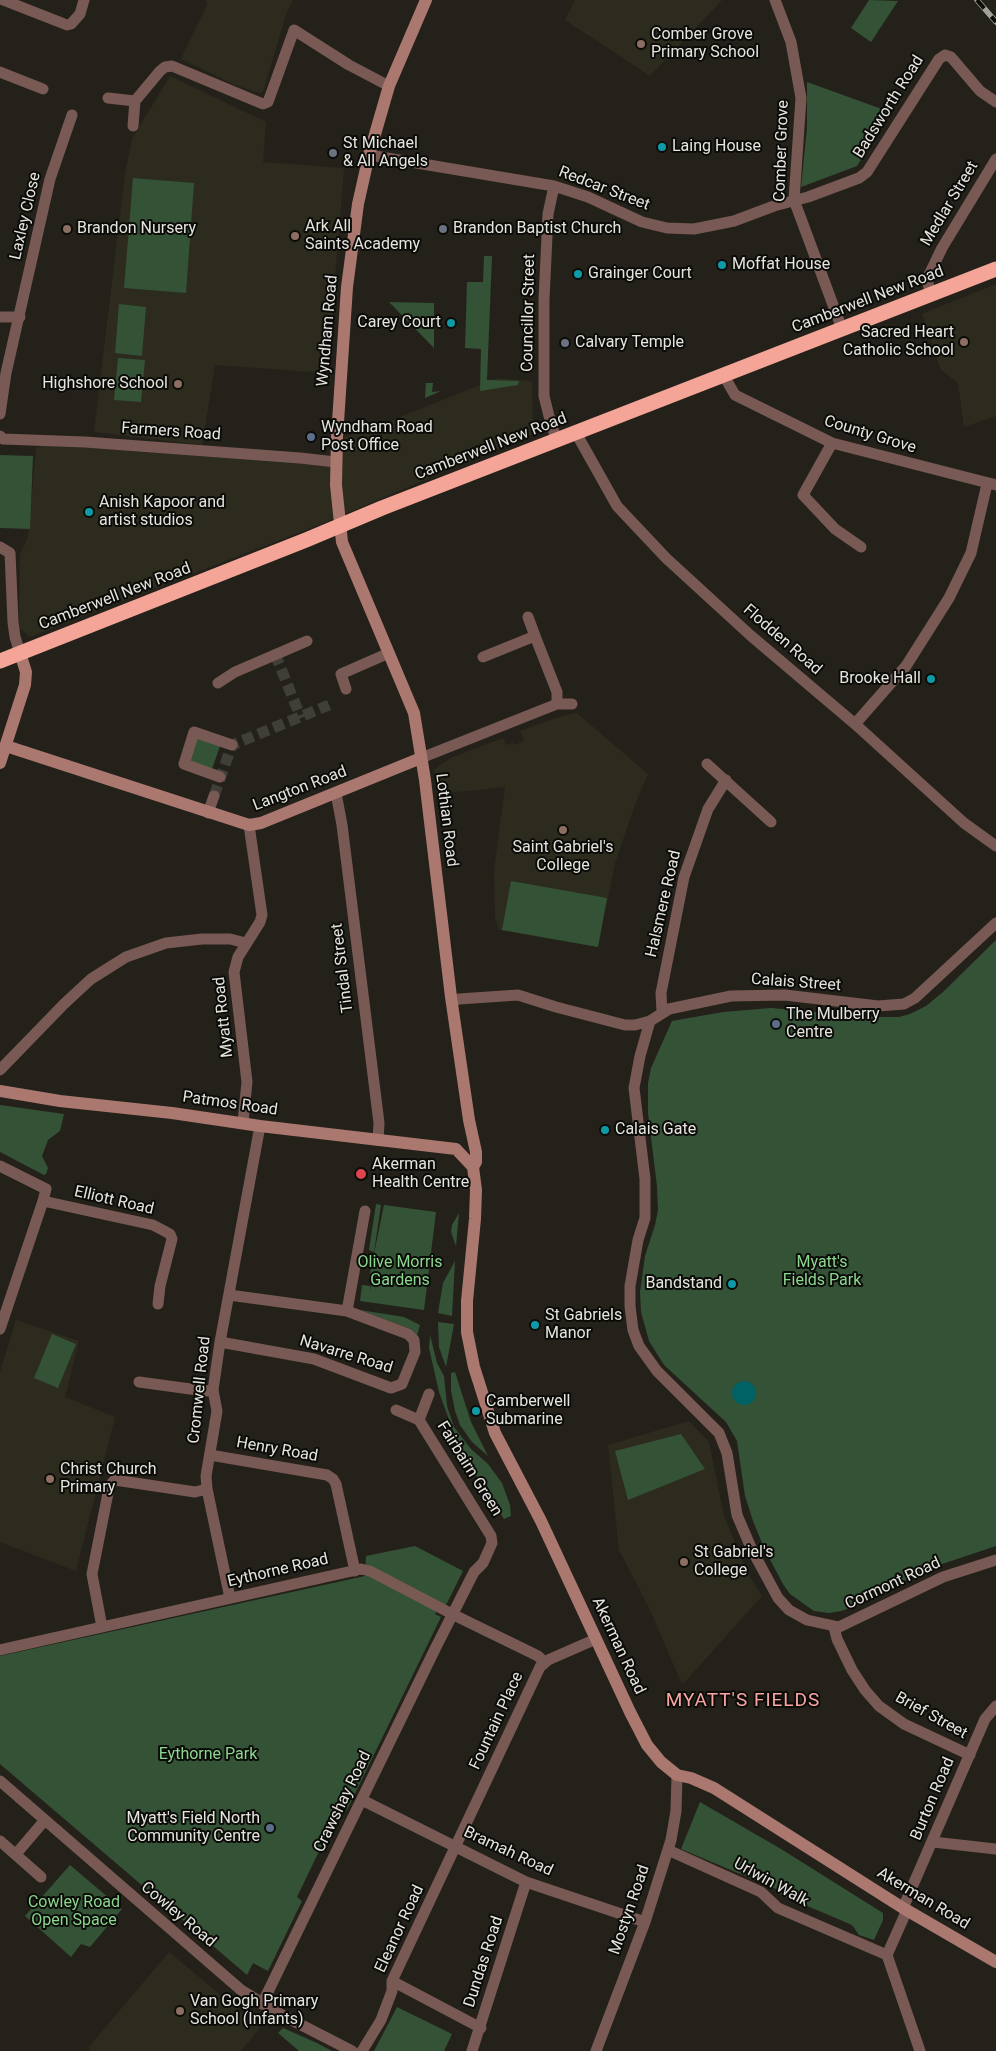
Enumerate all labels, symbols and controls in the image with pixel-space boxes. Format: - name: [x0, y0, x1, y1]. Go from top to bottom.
- place label: Comber Grove Primary School: [651, 25, 759, 63]
- marker: Comber Grove Primary School: [635, 38, 647, 50]
- street label: Badsworth Road: [850, 52, 928, 162]
- street label: Comber Grove: [771, 100, 793, 202]
- place label: St Michael & All Angels: [343, 134, 428, 172]
- place label: Laing House: [672, 137, 761, 157]
- marker: Laing House: [656, 141, 668, 153]
- marker: St Michael & All Angels: [327, 147, 339, 159]
- street label: Medlar Street: [917, 158, 983, 250]
- street label: Redcar Street: [556, 163, 652, 215]
- street label: Laxley Close: [7, 170, 45, 262]
- place label: Ark All Saints Academy: [305, 217, 420, 255]
- place label: Brandon Nursery: [77, 219, 196, 239]
- place label: Brandon Baptist Church: [453, 219, 621, 239]
- marker: Brandon Nursery: [61, 223, 73, 235]
- marker: Brandon Baptist Church: [437, 223, 449, 235]
- marker: Ark All Saints Academy: [289, 230, 301, 242]
- street label: Councillor Street: [518, 254, 540, 372]
- place label: Moffat House: [732, 255, 830, 275]
- marker: Moffat House: [716, 259, 728, 271]
- street label: Camberwell New Road: [789, 262, 947, 338]
- place label: Grainger Court: [588, 264, 692, 284]
- marker: Grainger Court: [572, 268, 584, 280]
- street label: Wyndham Road: [314, 274, 342, 388]
- place label: Carey Court: [357, 313, 441, 333]
- marker: Carey Court: [445, 317, 457, 329]
- place label: Sacred Heart Catholic School: [843, 323, 954, 361]
- place label: Calvary Temple: [575, 333, 684, 353]
- marker: Sacred Heart Catholic School: [958, 336, 970, 348]
- marker: Calvary Temple: [559, 337, 571, 349]
- place label: Highshore School: [42, 374, 168, 394]
- marker: Highshore School: [172, 378, 184, 390]
- street label: Camberwell New Road: [412, 409, 570, 485]
- street label: County Grove: [822, 412, 918, 458]
- place label: Wyndham Road Post Office: [321, 418, 433, 456]
- street label: Farmers Road: [121, 419, 221, 445]
- marker: Wyndham Road Post Office: [305, 431, 317, 443]
- place label: Anish Kapoor and artist studios: [99, 493, 225, 531]
- marker: Anish Kapoor and artist studios: [83, 506, 95, 518]
- street label: Camberwell New Road: [36, 559, 194, 635]
- street label: Flodden Road: [739, 601, 825, 679]
- place label: Brooke Hall: [839, 669, 921, 689]
- marker: Brooke Hall: [925, 673, 937, 685]
- street label: Langton Road: [250, 762, 350, 816]
- street label: Lothian Road: [431, 772, 461, 868]
- marker: Saint Gabriel's College: [557, 824, 569, 836]
- place label: Saint Gabriel's College: [513, 838, 613, 876]
- street label: Halsmere Road: [642, 849, 686, 959]
- street label: Tindal Street: [328, 922, 358, 1014]
- street label: Calais Street: [750, 970, 842, 996]
- street label: Myatt Road: [210, 976, 238, 1058]
- place label: The Mulberry Centre: [786, 1005, 880, 1043]
- marker: The Mulberry Centre: [770, 1018, 782, 1030]
- street label: Patmos Road: [181, 1088, 279, 1120]
- place label: Calais Gate: [615, 1120, 696, 1140]
- marker: Calais Gate: [599, 1124, 611, 1136]
- place label: Akerman Health Centre: [372, 1155, 469, 1193]
- marker: Akerman Health Centre: [354, 1167, 368, 1181]
- street label: Elliott Road: [72, 1183, 156, 1219]
- park label: Olive Morris Gardens: [358, 1253, 442, 1291]
- park label: Myatt's Fields Park: [783, 1253, 861, 1291]
- place label: Bandstand: [645, 1274, 722, 1294]
- marker: Bandstand: [726, 1278, 738, 1290]
- place label: St Gabriels Manor: [545, 1306, 622, 1344]
- marker: St Gabriels Manor: [529, 1319, 541, 1331]
- street label: Navarre Road: [297, 1332, 395, 1378]
- street label: Cromwell Road: [185, 1335, 215, 1445]
- place label: Camberwell Submarine: [486, 1392, 570, 1430]
- marker: Camberwell Submarine: [470, 1405, 482, 1417]
- street label: Fairbairn Green: [432, 1418, 506, 1520]
- street label: Henry Road: [235, 1433, 319, 1467]
- place label: Christ Church Primary: [60, 1460, 157, 1498]
- marker: Christ Church Primary: [44, 1473, 56, 1485]
- place label: St Gabriel's College: [694, 1543, 773, 1581]
- street label: Eythorne Road: [226, 1550, 330, 1592]
- street label: Cormont Road: [842, 1554, 944, 1614]
- marker: St Gabriel's College: [678, 1556, 690, 1568]
- street label: Akerman Road: [587, 1595, 649, 1697]
- street label: Fountain Place: [466, 1669, 528, 1773]
- street label: Brief Street: [892, 1688, 970, 1744]
- district label: MYATT'S FIELDS: [664, 1690, 822, 1712]
- park label: Eythorne Park: [159, 1745, 257, 1765]
- street label: Crawshay Road: [310, 1748, 376, 1856]
- street label: Burton Road: [907, 1755, 959, 1843]
- place label: Myatt's Field North Community Centre: [127, 1809, 260, 1847]
- marker: Myatt's Field North Community Centre: [264, 1822, 276, 1834]
- street label: Bramah Road: [460, 1823, 556, 1881]
- street label: Urlwin Walk: [730, 1854, 812, 1912]
- street label: Mostyn Road: [606, 1863, 654, 1957]
- street label: Akerman Road: [873, 1864, 973, 1934]
- street label: Cowley Road: [137, 1878, 219, 1952]
- street label: Eleanor Road: [371, 1882, 429, 1976]
- park label: Cowley Road Open Space: [28, 1893, 120, 1931]
- street label: Dundas Road: [460, 1914, 508, 2010]
- place label: Van Gogh Primary School (Infants): [190, 1992, 318, 2030]
- marker: Van Gogh Primary School (Infants): [174, 2005, 186, 2017]

